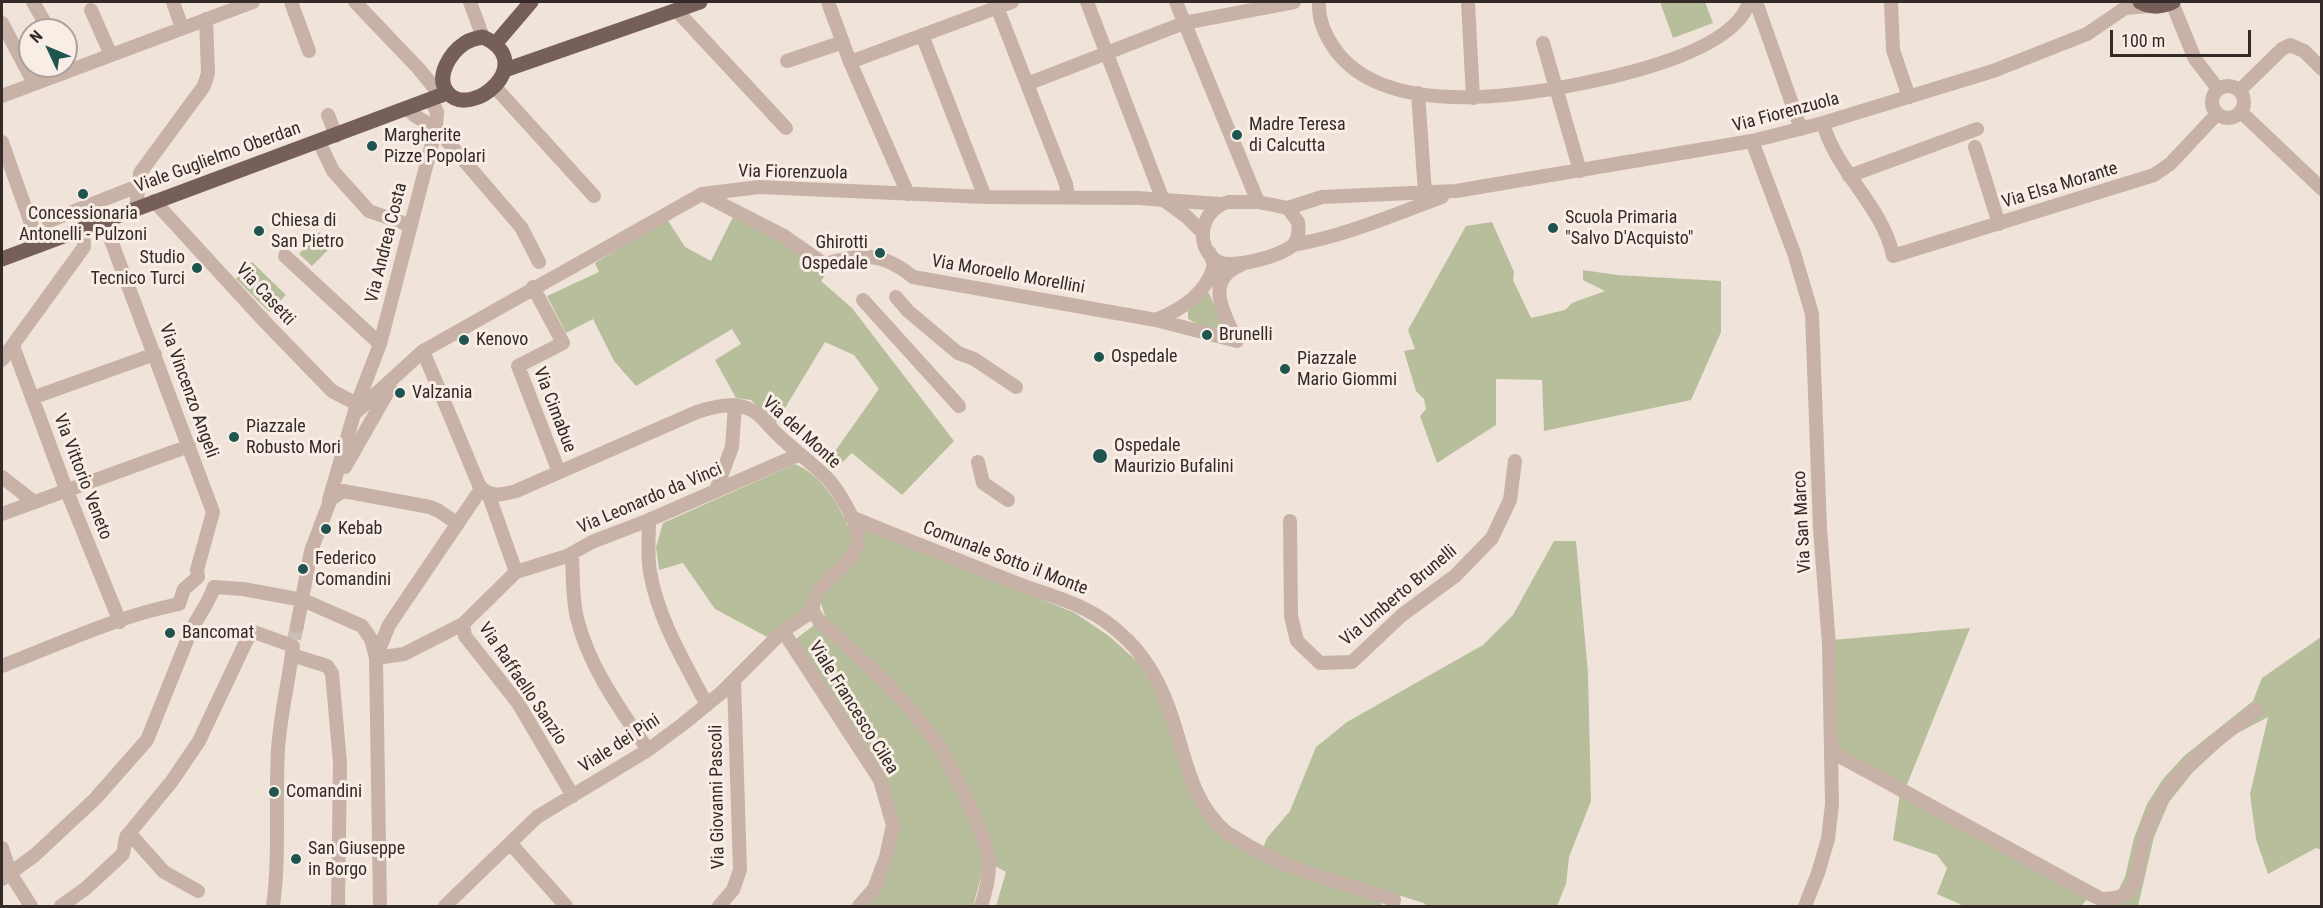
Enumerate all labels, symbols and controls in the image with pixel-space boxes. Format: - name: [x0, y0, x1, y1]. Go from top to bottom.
- north arrow: [18, 18, 78, 78]
- scale bar: [2113, 18, 2254, 56]
- text: N: [26, 26, 46, 47]
- text: 100 m: [2121, 30, 2165, 51]
- street label: Via Fiorenzuola: [1730, 88, 1842, 138]
- place label: Madre Teresa di Calcutta: [1249, 114, 1346, 156]
- street label: Viale Guglielmo Oberdan: [132, 118, 304, 198]
- place label: Margherite Pizze Popolari: [384, 125, 486, 168]
- marker: Madre Teresa di Calcutta: [1230, 128, 1244, 142]
- marker: Margherite Pizze Popolari: [365, 139, 379, 153]
- street label: Via Elsa Morante: [2000, 158, 2120, 214]
- street label: Via Fiorenzuola: [738, 161, 848, 185]
- street label: Via Andrea Costa: [362, 181, 412, 305]
- marker: Concessionaria Antonelli - Pulzoni: [76, 187, 90, 201]
- place label: Concessionaria Antonelli - Pulzoni: [19, 203, 147, 246]
- place label: Scuola Primaria "Salvo D'Acquisto": [1565, 207, 1693, 250]
- place label: Chiesa di San Pietro: [271, 210, 344, 252]
- marker: Scuola Primaria "Salvo D'Acquisto": [1546, 221, 1560, 235]
- marker: Chiesa di San Pietro: [252, 224, 266, 238]
- place label: Ghirotti Ospedale: [802, 232, 868, 274]
- marker: Ghirotti Ospedale: [873, 246, 887, 260]
- place label: Studio Tecnico Turci: [90, 247, 185, 290]
- street label: Via Moroello Morellini: [930, 251, 1086, 299]
- street label: Via Casetti: [231, 259, 299, 331]
- marker: Studio Tecnico Turci: [190, 261, 204, 275]
- street label: Via Vincenzo Angeli: [154, 321, 222, 461]
- place label: Brunelli: [1219, 324, 1273, 346]
- marker: Brunelli: [1200, 328, 1214, 342]
- place label: Kenovo: [476, 329, 528, 351]
- marker: Kenovo: [457, 333, 471, 347]
- place label: Ospedale: [1111, 346, 1177, 368]
- place label: Piazzale Mario Giommi: [1297, 348, 1397, 391]
- marker: Ospedale: [1092, 350, 1106, 364]
- marker: Piazzale Mario Giommi: [1278, 362, 1292, 376]
- street label: Via Cimabue: [528, 364, 580, 456]
- place label: Valzania: [412, 382, 472, 404]
- marker: Valzania: [393, 386, 407, 400]
- street label: Via del Monte: [757, 392, 845, 474]
- street label: Via Vittorio Veneto: [48, 411, 116, 543]
- place label: Piazzale Robusto Mori: [246, 416, 341, 458]
- marker: Piazzale Robusto Mori: [227, 430, 241, 444]
- place label: Ospedale Maurizio Bufalini: [1114, 435, 1234, 478]
- marker: Ospedale Maurizio Bufalini: [1091, 447, 1109, 465]
- street label: Via Leonardo da Vinci: [575, 459, 725, 539]
- street label: Via San Marco: [1790, 470, 1816, 574]
- place label: Kebab: [338, 518, 382, 540]
- street label: Comunale Sotto il Monte: [919, 518, 1091, 600]
- marker: Kebab: [319, 522, 333, 536]
- street label: Via Umberto Brunelli: [1336, 541, 1462, 651]
- place label: Federico Comandini: [315, 548, 391, 590]
- marker: Federico Comandini: [296, 562, 310, 576]
- street label: Via Raffaello Sanzio: [473, 619, 571, 749]
- place label: Bancomat: [182, 622, 254, 644]
- marker: Bancomat: [163, 626, 177, 640]
- street label: Viale Francesco Cilea: [803, 638, 903, 778]
- street label: Viale dei Pini: [575, 710, 665, 778]
- street label: Via Giovanni Pascoli: [706, 724, 730, 870]
- place label: Comandini: [286, 781, 362, 803]
- marker: Comandini: [267, 785, 281, 799]
- place label: San Giuseppe in Borgo: [308, 838, 405, 880]
- marker: San Giuseppe in Borgo: [289, 852, 303, 866]

